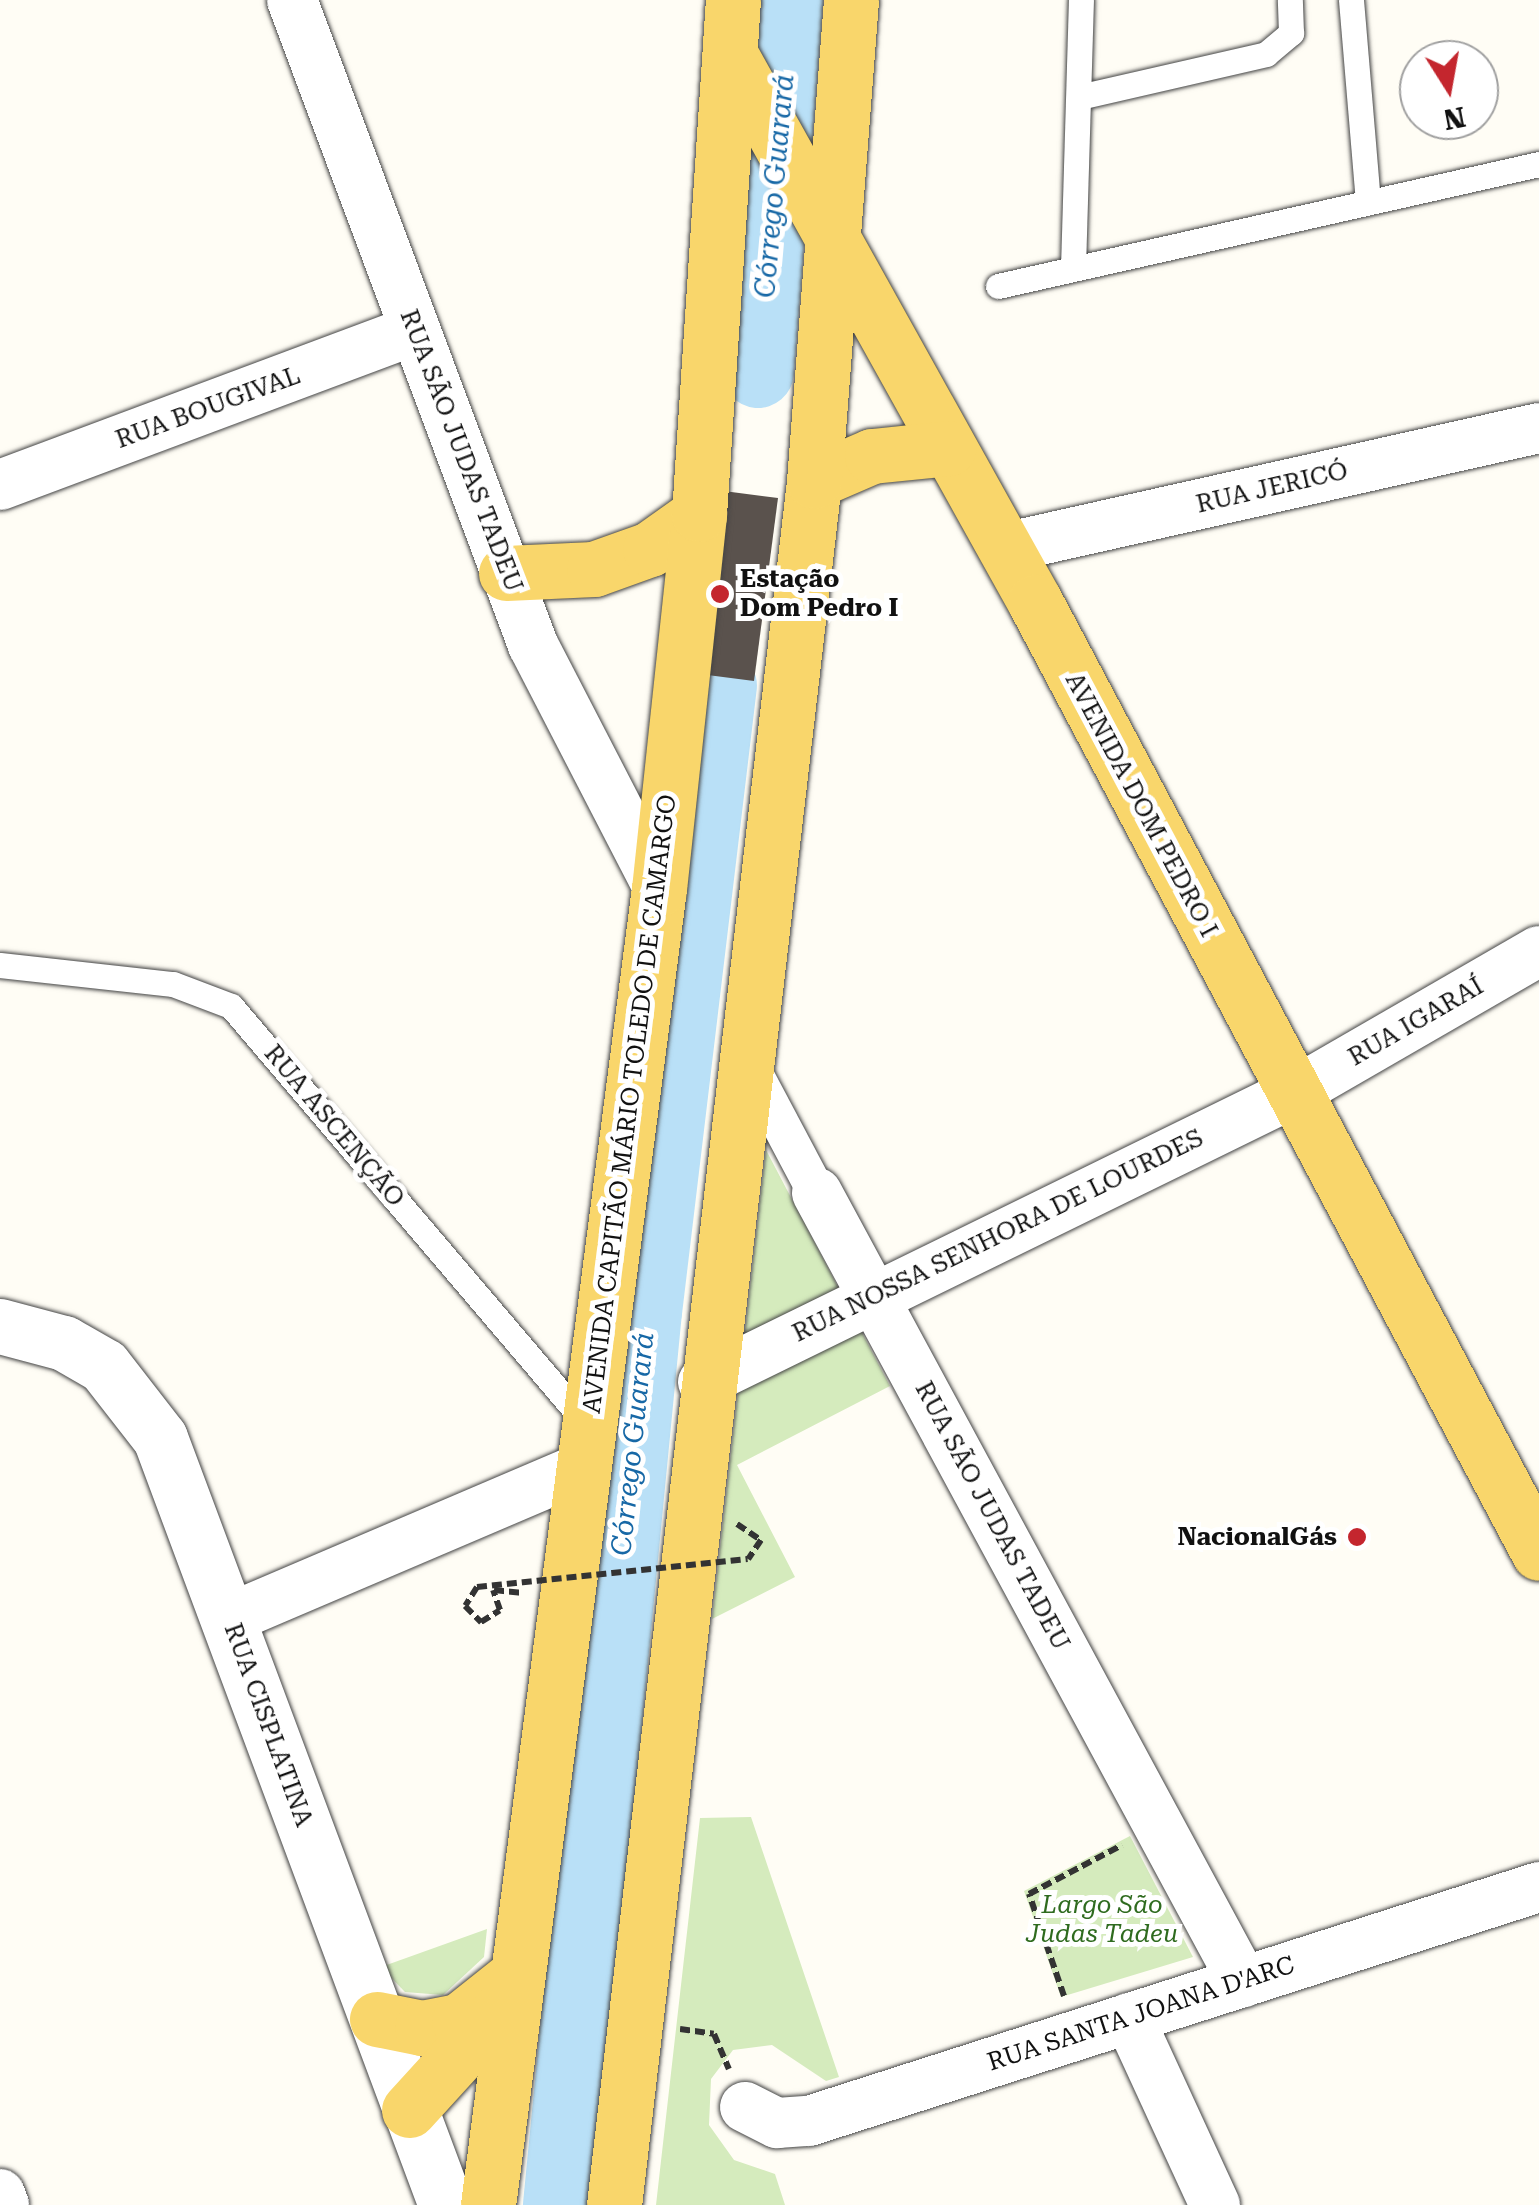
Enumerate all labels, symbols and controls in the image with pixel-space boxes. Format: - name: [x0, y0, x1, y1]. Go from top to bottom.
- north arrow: [1399, 40, 1499, 140]
- water label: Córrego Guarará: [748, 73, 802, 299]
- text: N: [1441, 100, 1468, 136]
- street label: RUA SÃO JUDAS TADEU: [393, 306, 529, 596]
- street label: RUA BOUGIVAL: [112, 361, 304, 455]
- street label: RUA JERICÓ: [1193, 456, 1351, 520]
- place label: Estação Dom Pedro I: [740, 565, 898, 624]
- marker: Estação Dom Pedro I: [709, 583, 731, 605]
- street label: AVENIDA DOM PEDRO I: [1059, 668, 1223, 942]
- street label: AVENIDA CAPITÃO MÁRIO TOLEDO DE CAMARGO: [577, 793, 683, 1415]
- street label: RUA IGARAÍ: [1343, 971, 1489, 1073]
- street label: RUA ASCENÇÃO: [258, 1039, 410, 1213]
- street label: RUA NOSSA SENHORA DE LOURDES: [788, 1123, 1208, 1349]
- water label: Córrego Guarará: [605, 1331, 661, 1557]
- street label: RUA SÃO JUDAS TADEU: [908, 1376, 1076, 1656]
- place label: NacionalGás: [1178, 1522, 1337, 1552]
- marker: NacionalGás: [1346, 1526, 1368, 1548]
- street label: RUA CISPLATINA: [217, 1619, 319, 1831]
- park label: Largo São Judas Tadeu: [1026, 1891, 1178, 1950]
- street label: RUA SANTA JOANA D'ARC: [984, 1950, 1298, 2078]

